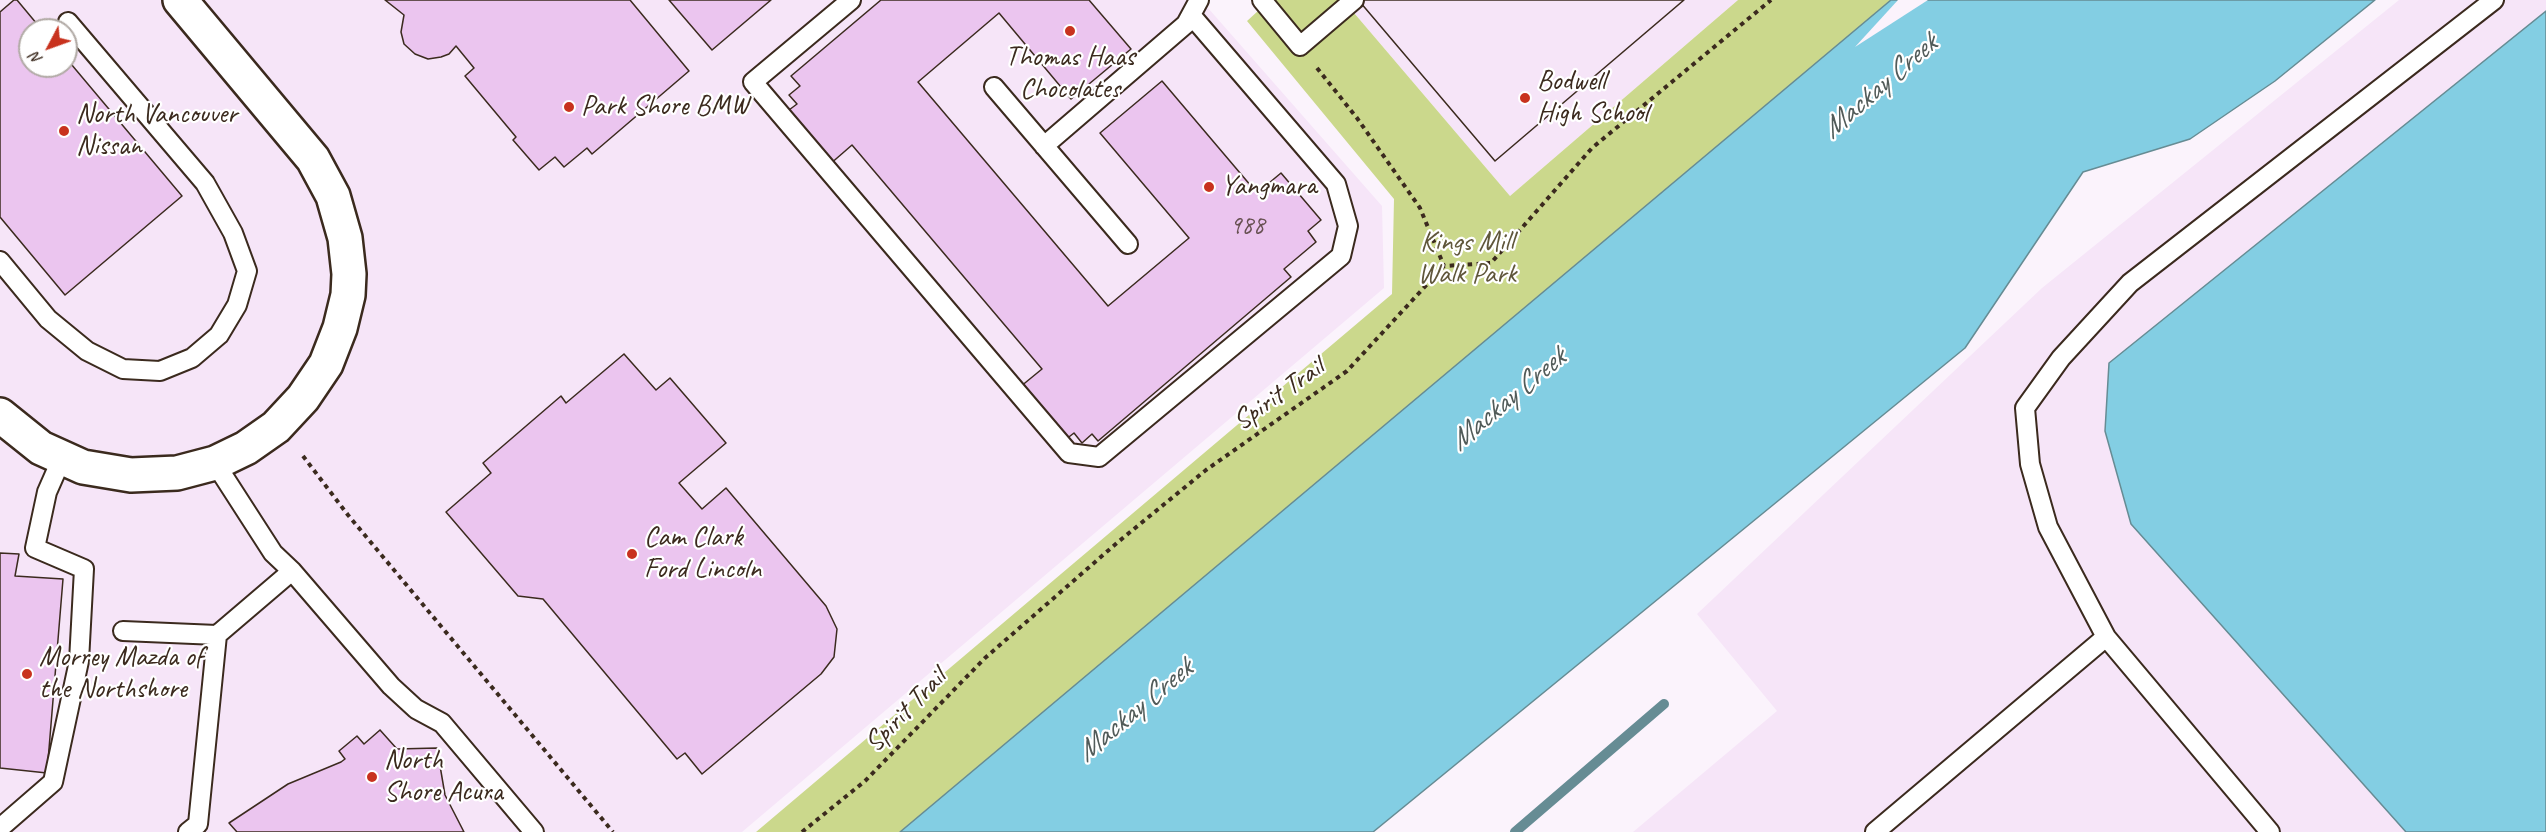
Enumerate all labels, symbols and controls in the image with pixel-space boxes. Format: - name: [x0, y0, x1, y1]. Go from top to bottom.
- north arrow: [18, 18, 78, 78]
- marker: Thomas Haas Chocolates: [1063, 24, 1077, 38]
- water label: Mackay Creek: [1815, 27, 1945, 147]
- place label: Thomas Haas Chocolates: [1005, 41, 1135, 107]
- text: N: [25, 48, 47, 69]
- place label: Bodwell High School: [1537, 65, 1648, 131]
- place label: Park Shore BMW: [581, 90, 749, 124]
- marker: Bodwell High School: [1518, 91, 1532, 105]
- place label: North Vancouver Nissan: [76, 98, 237, 164]
- marker: Park Shore BMW: [562, 100, 576, 114]
- marker: North Vancouver Nissan: [57, 124, 71, 138]
- place label: Yangmara: [1221, 170, 1316, 204]
- marker: Yangmara: [1202, 180, 1216, 194]
- house number: 988: [1229, 210, 1265, 242]
- park label: Kings Mill Walk Park: [1418, 226, 1516, 292]
- water label: Mackay Creek: [1442, 341, 1574, 459]
- street label: Spirit Trail: [1227, 352, 1331, 438]
- place label: Cam Clark Ford Lincoln: [644, 521, 761, 587]
- marker: Cam Clark Ford Lincoln: [625, 547, 639, 561]
- place label: Morrey Mazda of the Northshore: [39, 641, 203, 707]
- water label: Mackay Creek: [1069, 652, 1201, 770]
- street label: Spirit Trail: [858, 662, 954, 760]
- marker: Morrey Mazda of the Northshore: [20, 667, 34, 681]
- place label: North Shore Acura: [384, 744, 503, 810]
- marker: North Shore Acura: [365, 770, 379, 784]

